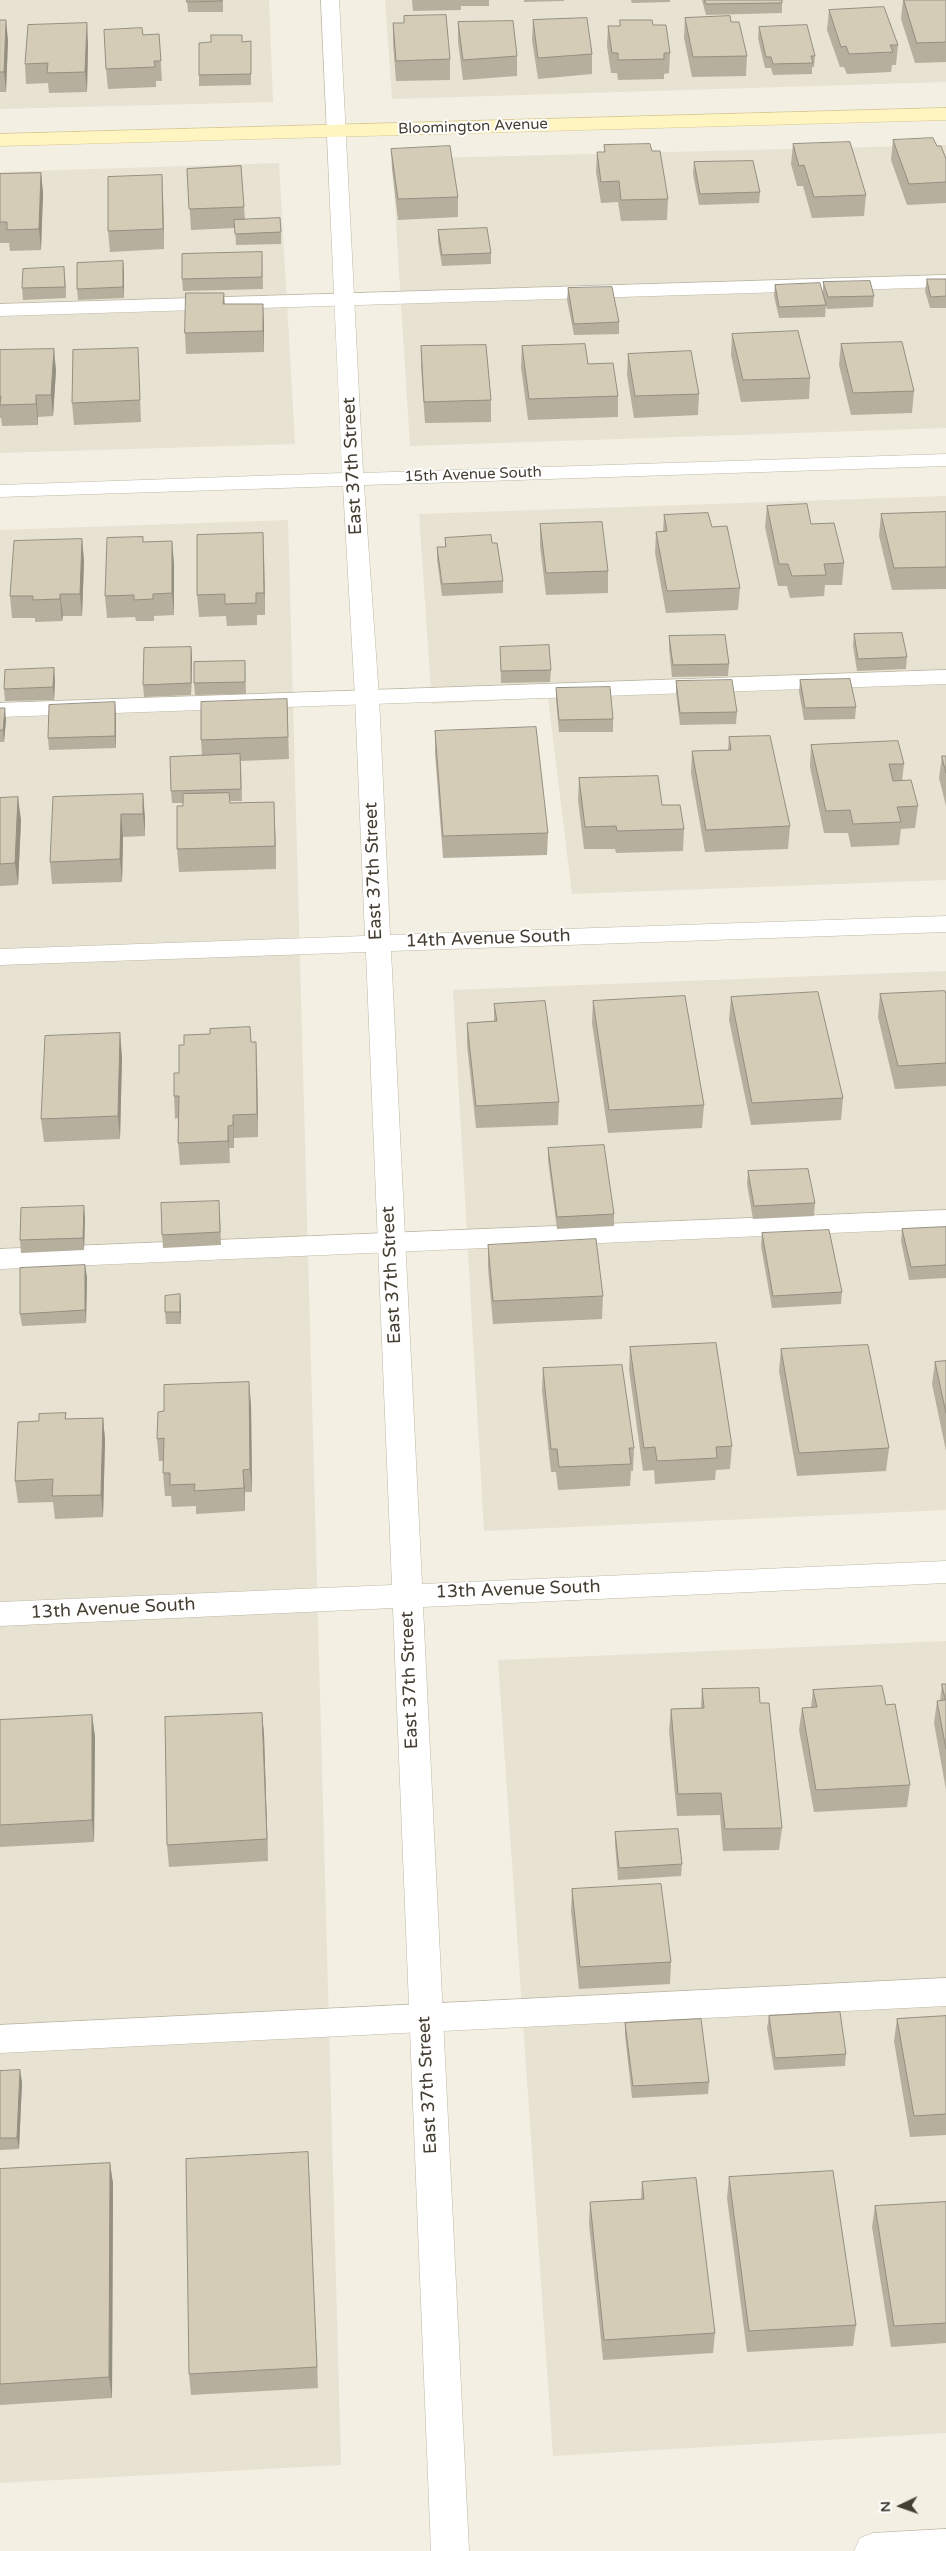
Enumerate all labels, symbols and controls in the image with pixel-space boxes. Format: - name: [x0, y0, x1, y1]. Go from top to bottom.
- street label: Bloomington Avenue: [398, 115, 548, 139]
- street label: East 37th Street: [339, 396, 367, 536]
- street label: 15th Avenue South: [404, 464, 542, 486]
- street label: East 37th Street: [361, 802, 387, 940]
- street label: 14th Avenue South: [405, 925, 571, 953]
- street label: East 37th Street: [378, 1205, 406, 1345]
- street label: 13th Avenue South: [435, 1576, 601, 1604]
- street label: 13th Avenue South: [30, 1594, 196, 1624]
- street label: East 37th Street: [397, 1611, 423, 1749]
- street label: East 37th Street: [414, 2015, 442, 2155]
- north arrow: [876, 2481, 926, 2531]
- text: N: [877, 2501, 894, 2513]

